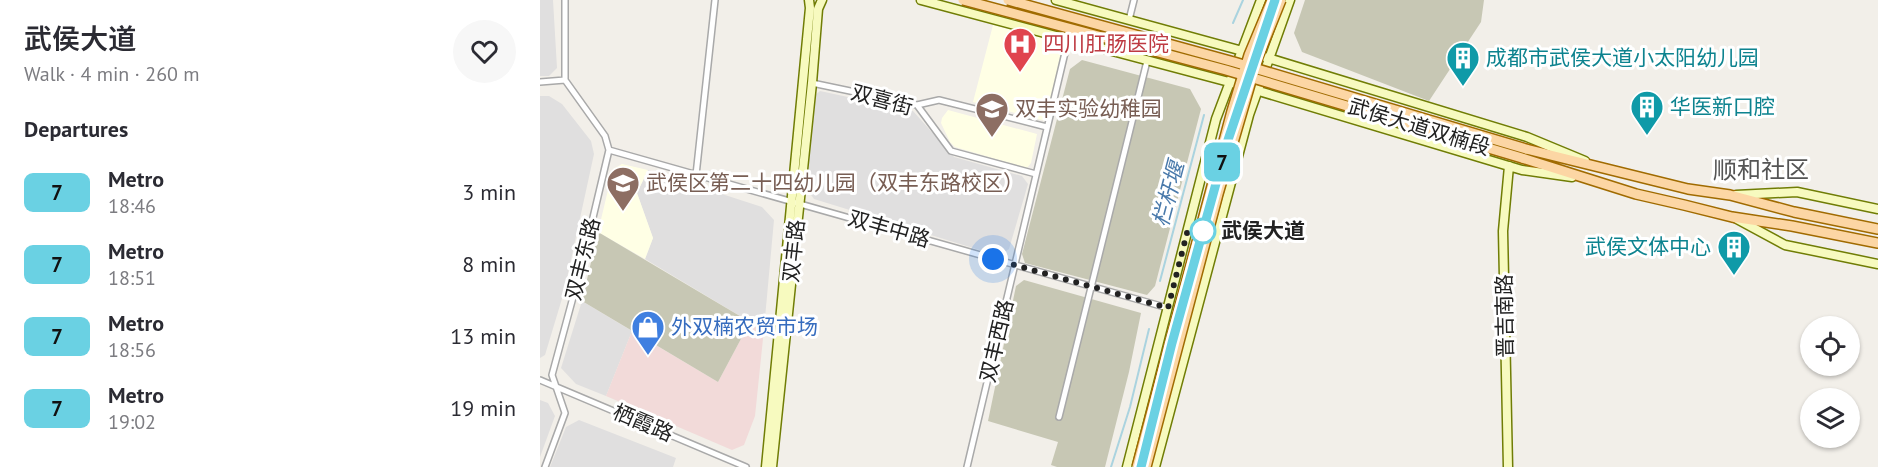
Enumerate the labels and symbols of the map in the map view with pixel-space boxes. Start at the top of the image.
hospital icon: 四川肛肠医院 [1002,26,1038,73]
place label: 四川肛肠医院 [1043,30,1169,57]
building icon: 成都市武侯大道小太阳幼儿园 [1445,40,1481,87]
place label: 成都市武侯大道小太阳幼儿园 [1486,44,1759,71]
street label: 双喜街 [848,78,916,121]
building icon: 华医新口腔 [1629,89,1665,136]
school or university icon: 双丰实验幼稚园 [974,91,1010,138]
street label: 武侯大道双楠段 [1345,92,1493,161]
place label: 华医新口腔 [1670,93,1775,120]
place label: 双丰实验幼稚园 [1015,95,1162,122]
line badge: 7 [1202,142,1242,182]
district label: 顺和社区 [1713,154,1809,185]
water label: 栏杆堰 [1146,155,1191,230]
school or university icon: 武侯区第二十四幼儿园（双丰东路校区） [605,165,641,212]
place label: 武侯区第二十四幼儿园（双丰东路校区） [646,169,1024,196]
street label: 双丰中路 [845,204,933,253]
street label: 双丰东路 [559,215,606,303]
place label: 武侯大道 [1221,217,1305,244]
street label: 双丰路 [777,218,810,284]
marker: 武侯大道 [1190,218,1216,244]
building icon: 武侯文体中心 [1716,229,1752,276]
place label: 武侯文体中心 [1585,233,1711,260]
your location [978,244,1008,274]
street label: 晋吉南路 [1490,274,1519,358]
street label: 双丰西路 [974,297,1019,385]
shop icon: 外双楠农贸市场 [630,309,666,356]
place label: 外双楠农贸市场 [671,313,818,340]
street label: 栖霞路 [609,398,677,447]

